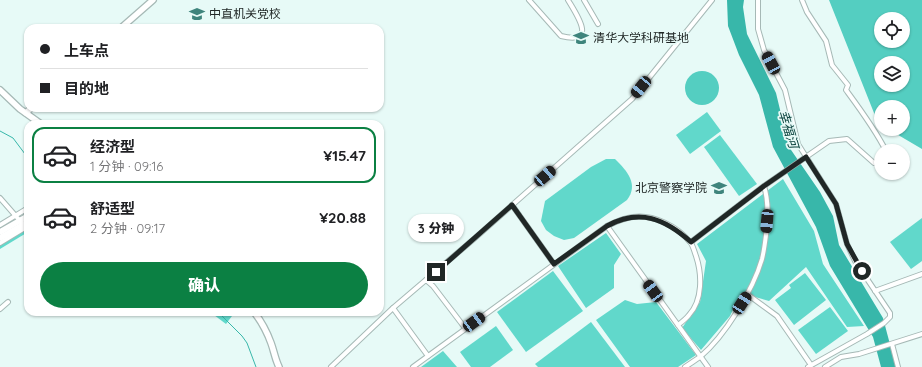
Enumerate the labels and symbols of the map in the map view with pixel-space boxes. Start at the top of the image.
school or university icon: 中直机关党校 [188,5,206,23]
place label: 中直机关党校 [209,6,281,21]
school or university icon: 清华大学科研基地 [572,29,590,47]
place label: 清华大学科研基地 [593,30,689,45]
car [760,50,782,76]
car [629,74,653,100]
water label: 幸福河 [776,108,803,153]
car [532,164,558,188]
school or university icon: 北京警察学院 [710,179,728,197]
place label: 北京警察学院 [635,180,707,195]
car [760,209,774,233]
callout: 3 分钟 [408,214,464,242]
route start [853,262,871,280]
route end [427,263,445,281]
car [641,278,665,304]
car [730,290,754,316]
car [461,310,487,334]

